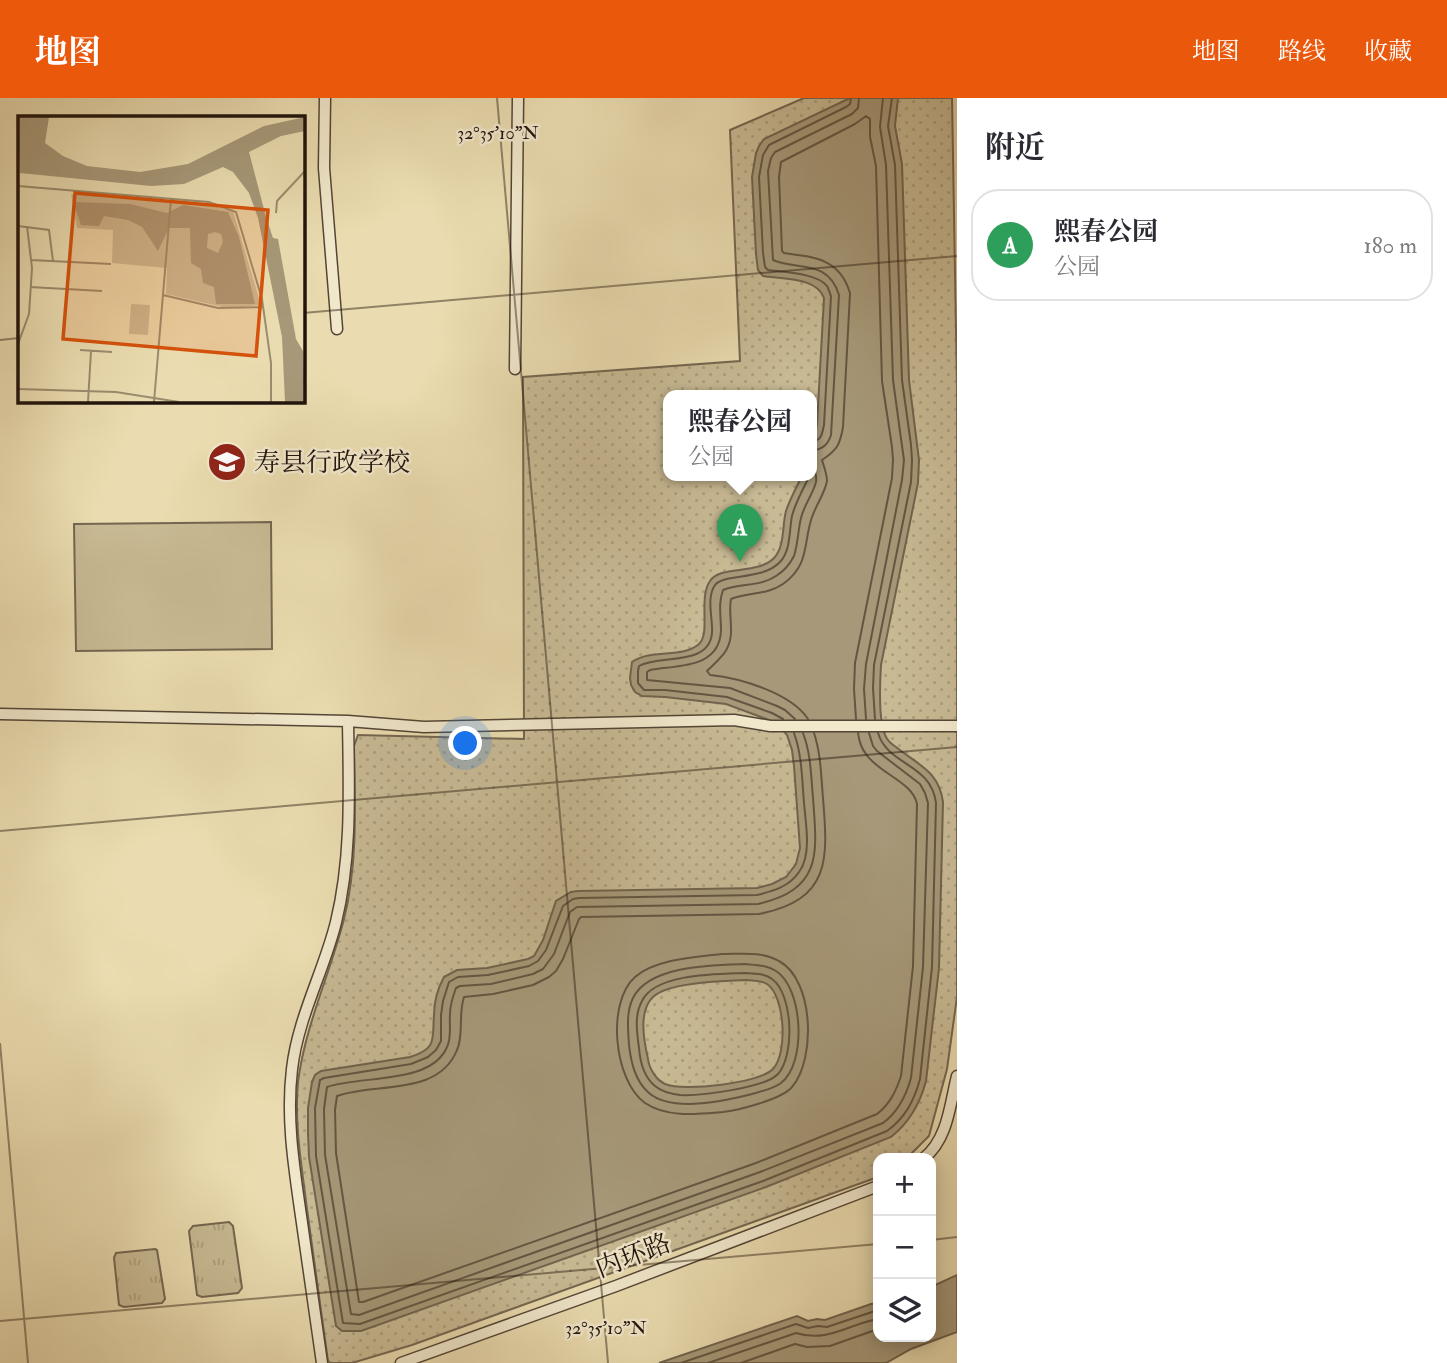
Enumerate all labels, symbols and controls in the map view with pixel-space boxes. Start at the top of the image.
text: 地图 [35,32,101,73]
text: 地图 [1192,36,1240,67]
text: 路线 [1278,36,1326,67]
text: 收藏 [1364,36,1412,67]
inset map [18,116,304,402]
text: 32°35'10"N [457,122,539,145]
text: 附近 [985,129,1045,166]
text: 熙春公园 [1054,216,1158,248]
text: A [1003,231,1017,260]
text: 180 m [1364,231,1417,260]
text: 公园 [1054,252,1100,281]
popup [663,390,817,481]
text: 熙春公园 [688,406,792,438]
school or university icon: 寿县行政学校 [206,441,248,483]
text: 公园 [688,442,734,471]
place label: 寿县行政学校 [254,447,410,479]
pin: A [717,504,763,562]
your location [448,726,482,760]
map controls [873,1153,936,1342]
button: + [873,1153,936,1216]
button: − [873,1216,936,1279]
street label: 内环路 [591,1227,676,1285]
button: layers [873,1279,936,1342]
text: 32°35'10"N [565,1317,647,1340]

